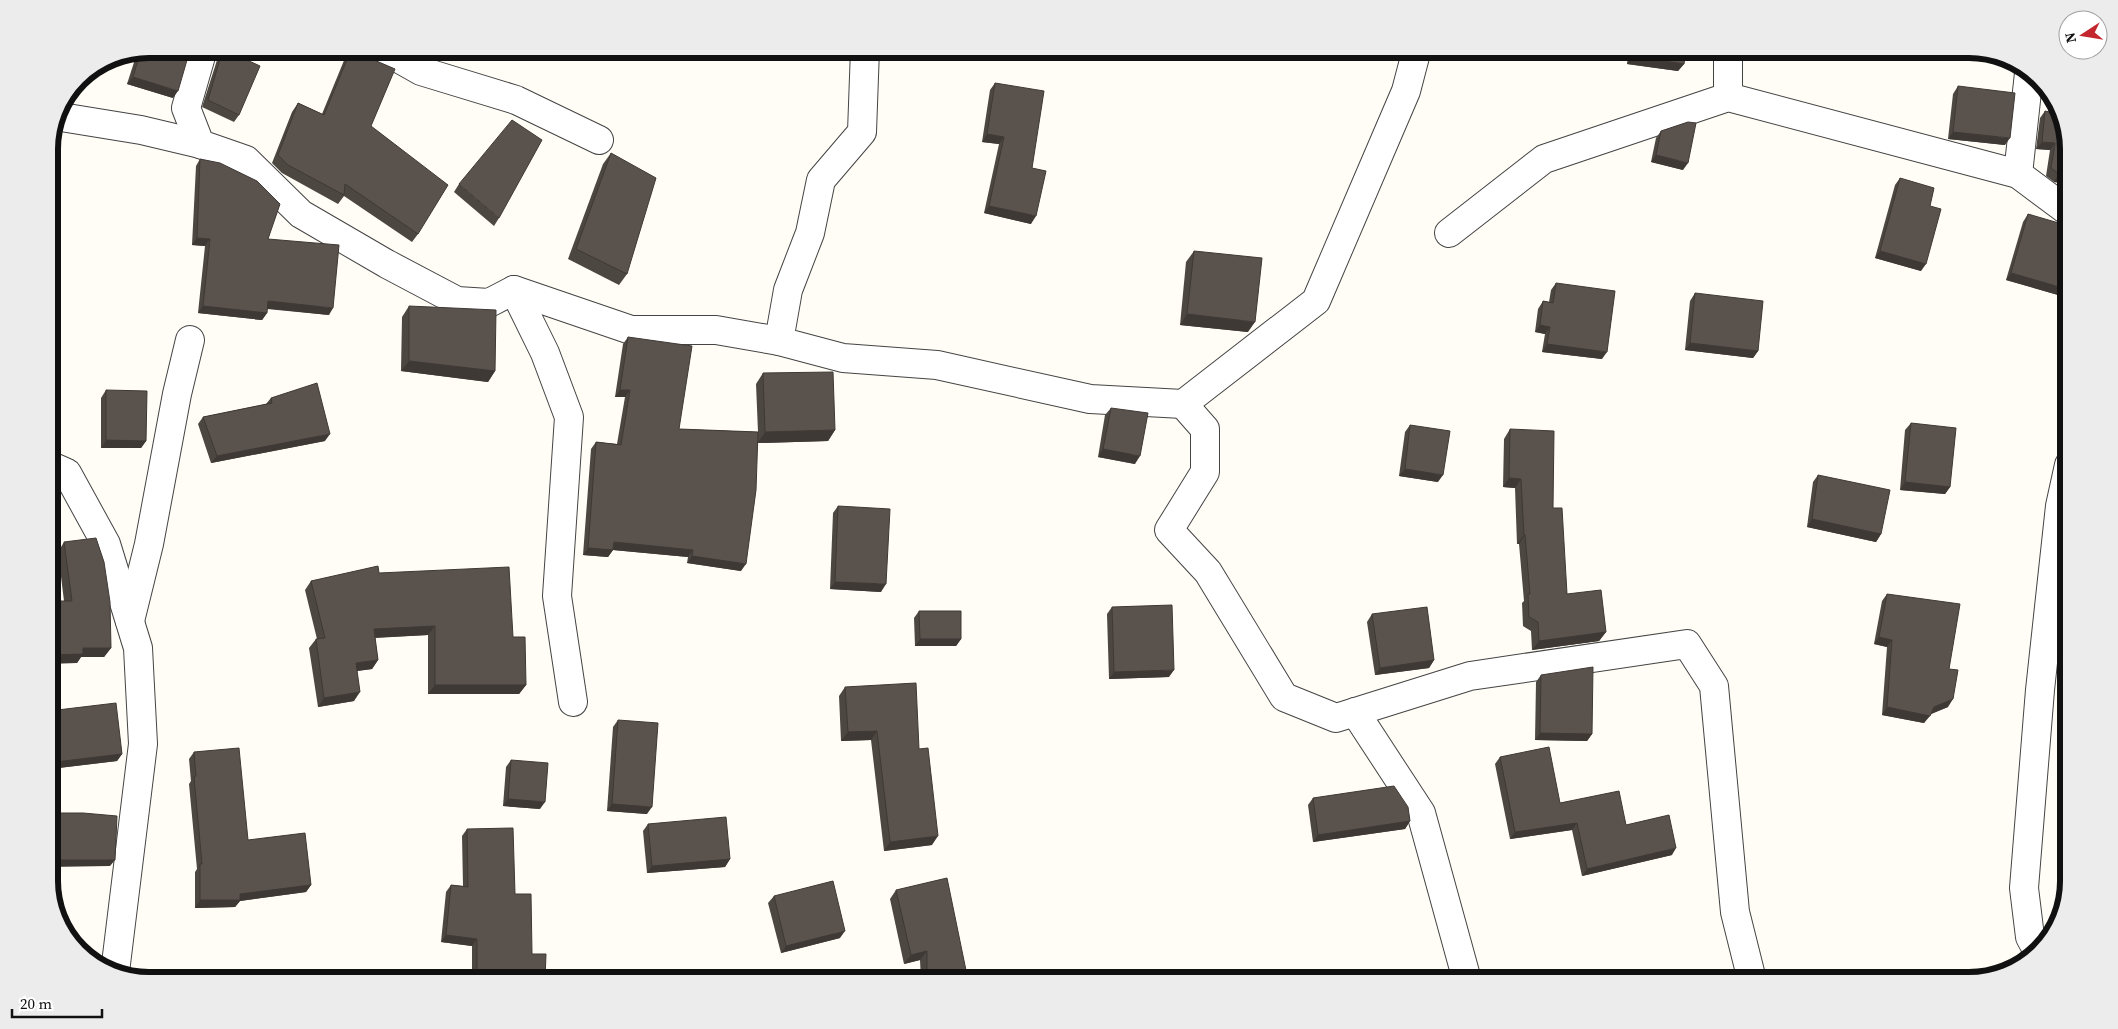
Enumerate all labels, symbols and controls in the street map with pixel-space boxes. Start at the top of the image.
north arrow [2058,10,2108,60]
text: N [2059,31,2081,45]
scale bar [12,986,102,1018]
text: 20 m [20,993,52,1014]

